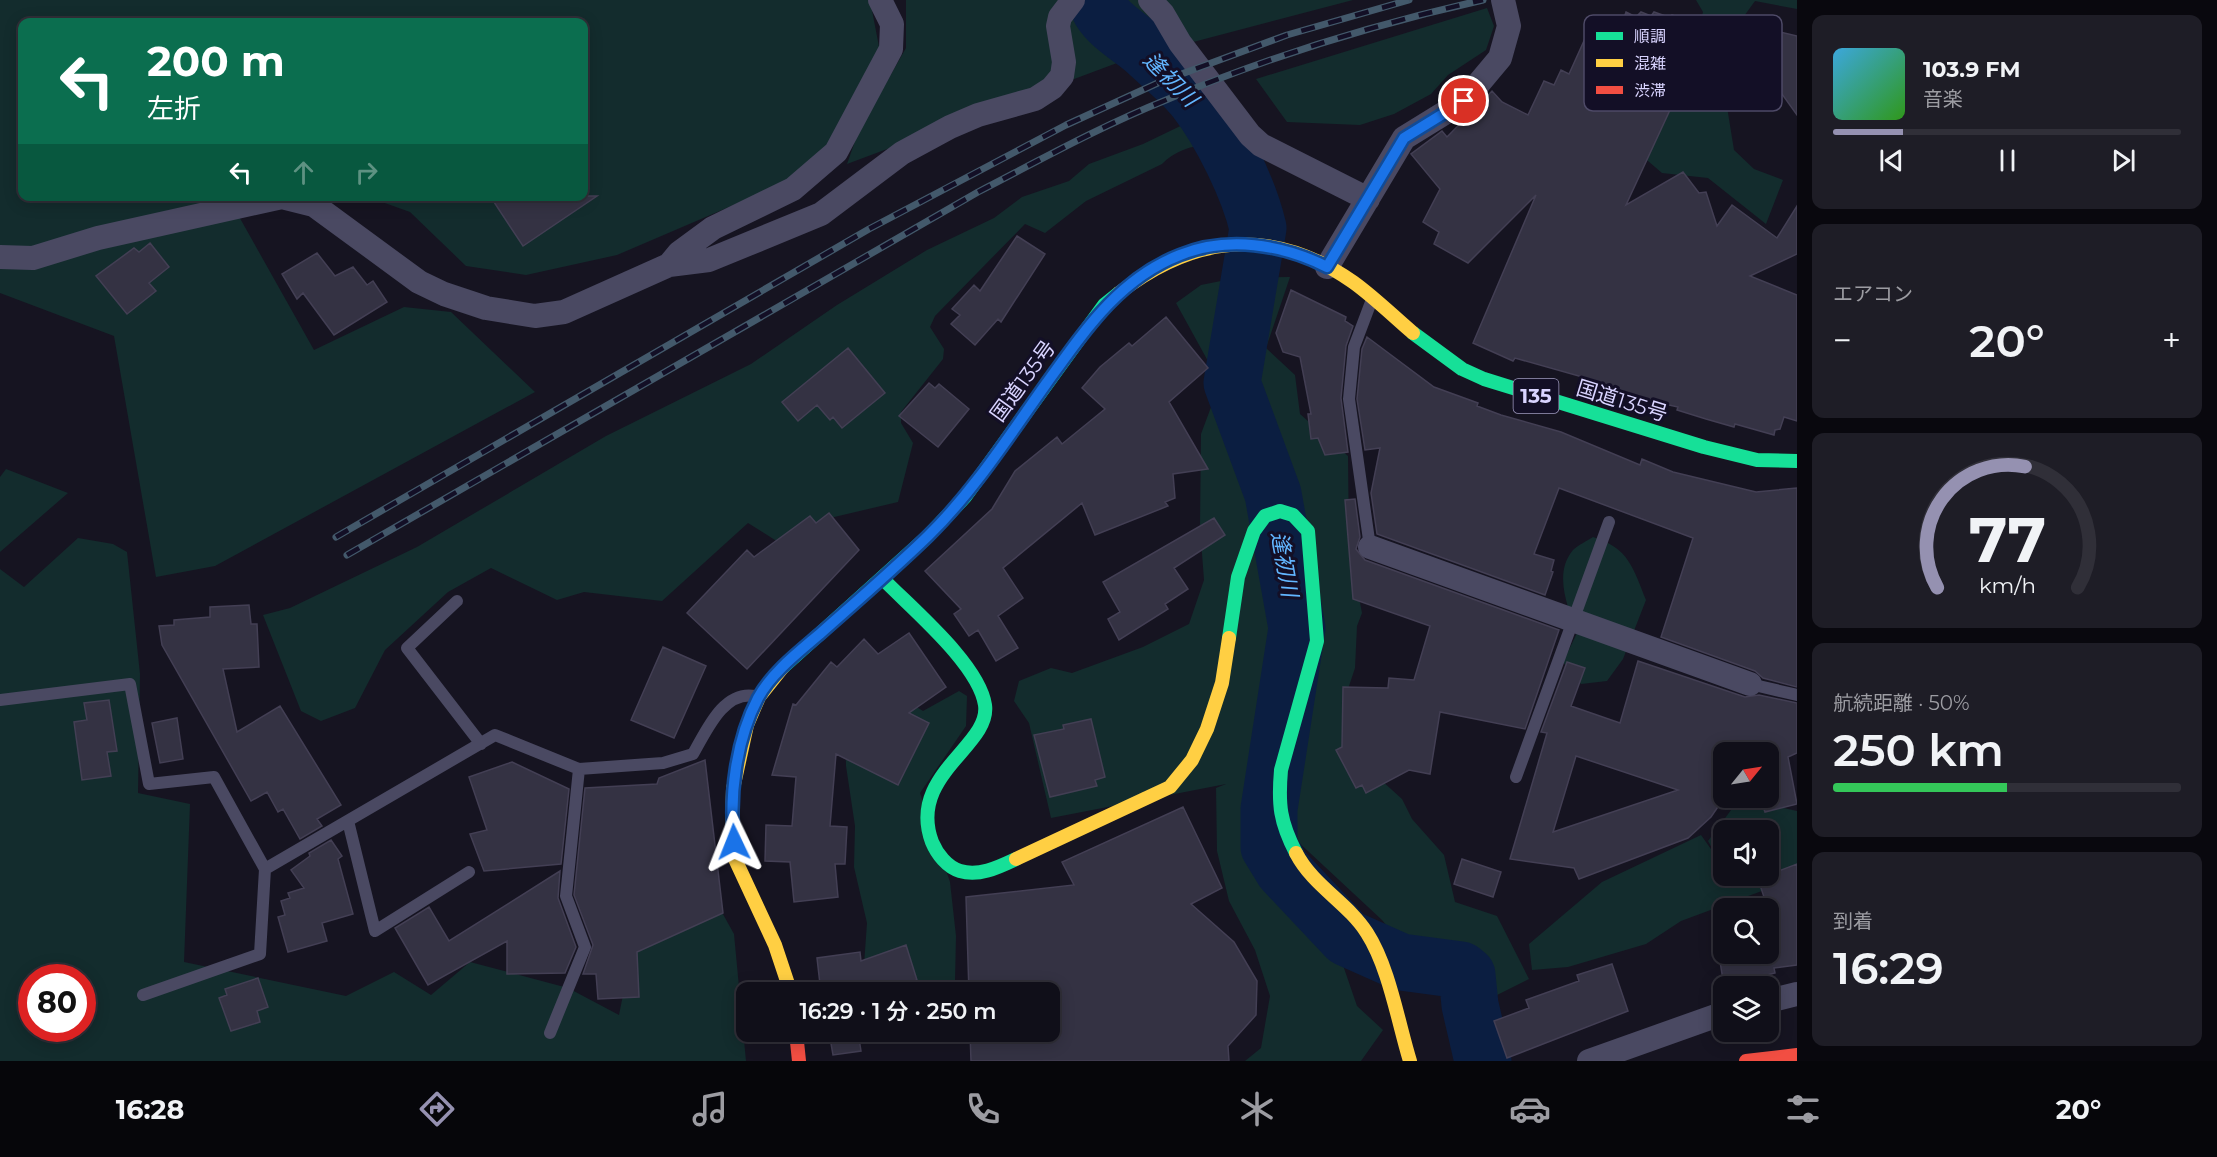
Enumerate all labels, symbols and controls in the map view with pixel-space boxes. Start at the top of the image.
legend [1584,15,1782,111]
text: 順調 [1634,27,1666,46]
text: 200 m [147,35,285,87]
icon: left [48,42,126,120]
water label: 逢初川 [1138,46,1205,114]
text: 混雑 [1634,54,1666,73]
text: 103.9 FM [1923,56,2020,83]
pin [1438,75,1489,126]
text: 渋滞 [1634,81,1666,100]
icon: arrive [1447,84,1480,117]
text: 音楽 [1923,87,1963,111]
text: 左折 [147,92,201,125]
icon: previous [1875,144,1908,177]
icon: pause [1991,144,2024,177]
icon: next [2107,144,2140,177]
icon: left [224,156,257,189]
icon: ahead [287,156,320,189]
icon: right [350,156,383,189]
text: エアコン [1833,282,1913,306]
text: 20° [1969,313,2045,368]
text: − [1833,320,1852,360]
text: + [2162,320,2181,360]
street label: 国道135号 [985,335,1060,426]
street label: 国道135号 [1573,375,1671,426]
road number: 135 [1514,379,1558,413]
text: 77 [1968,502,2046,578]
water label: 逢初川 [1265,529,1304,601]
text: km/h [1978,572,2036,598]
text: 航続距離 · 50% [1833,691,1970,715]
text: 250 km [1833,722,2004,777]
north arrow [1713,742,1779,808]
map controls [1713,742,1779,1042]
position arrow [702,810,766,874]
button: sound [1713,820,1779,886]
button: search [1713,898,1779,964]
text: 到着 [1833,909,1873,933]
text: 16:29 [1833,940,1944,995]
speed limit sign: 80 [18,964,96,1042]
button: layers [1713,976,1779,1042]
text: 16:29 · 1 分 · 250 m [799,998,997,1025]
icon: directions [416,1088,458,1130]
icon: music [689,1088,731,1130]
icon: phone [962,1088,1004,1130]
icon: climate [1236,1088,1278,1130]
icon: car [1509,1088,1551,1130]
icon: filters [1782,1088,1824,1130]
text: 16:28 [116,1093,184,1126]
text: 20° [2056,1093,2101,1126]

